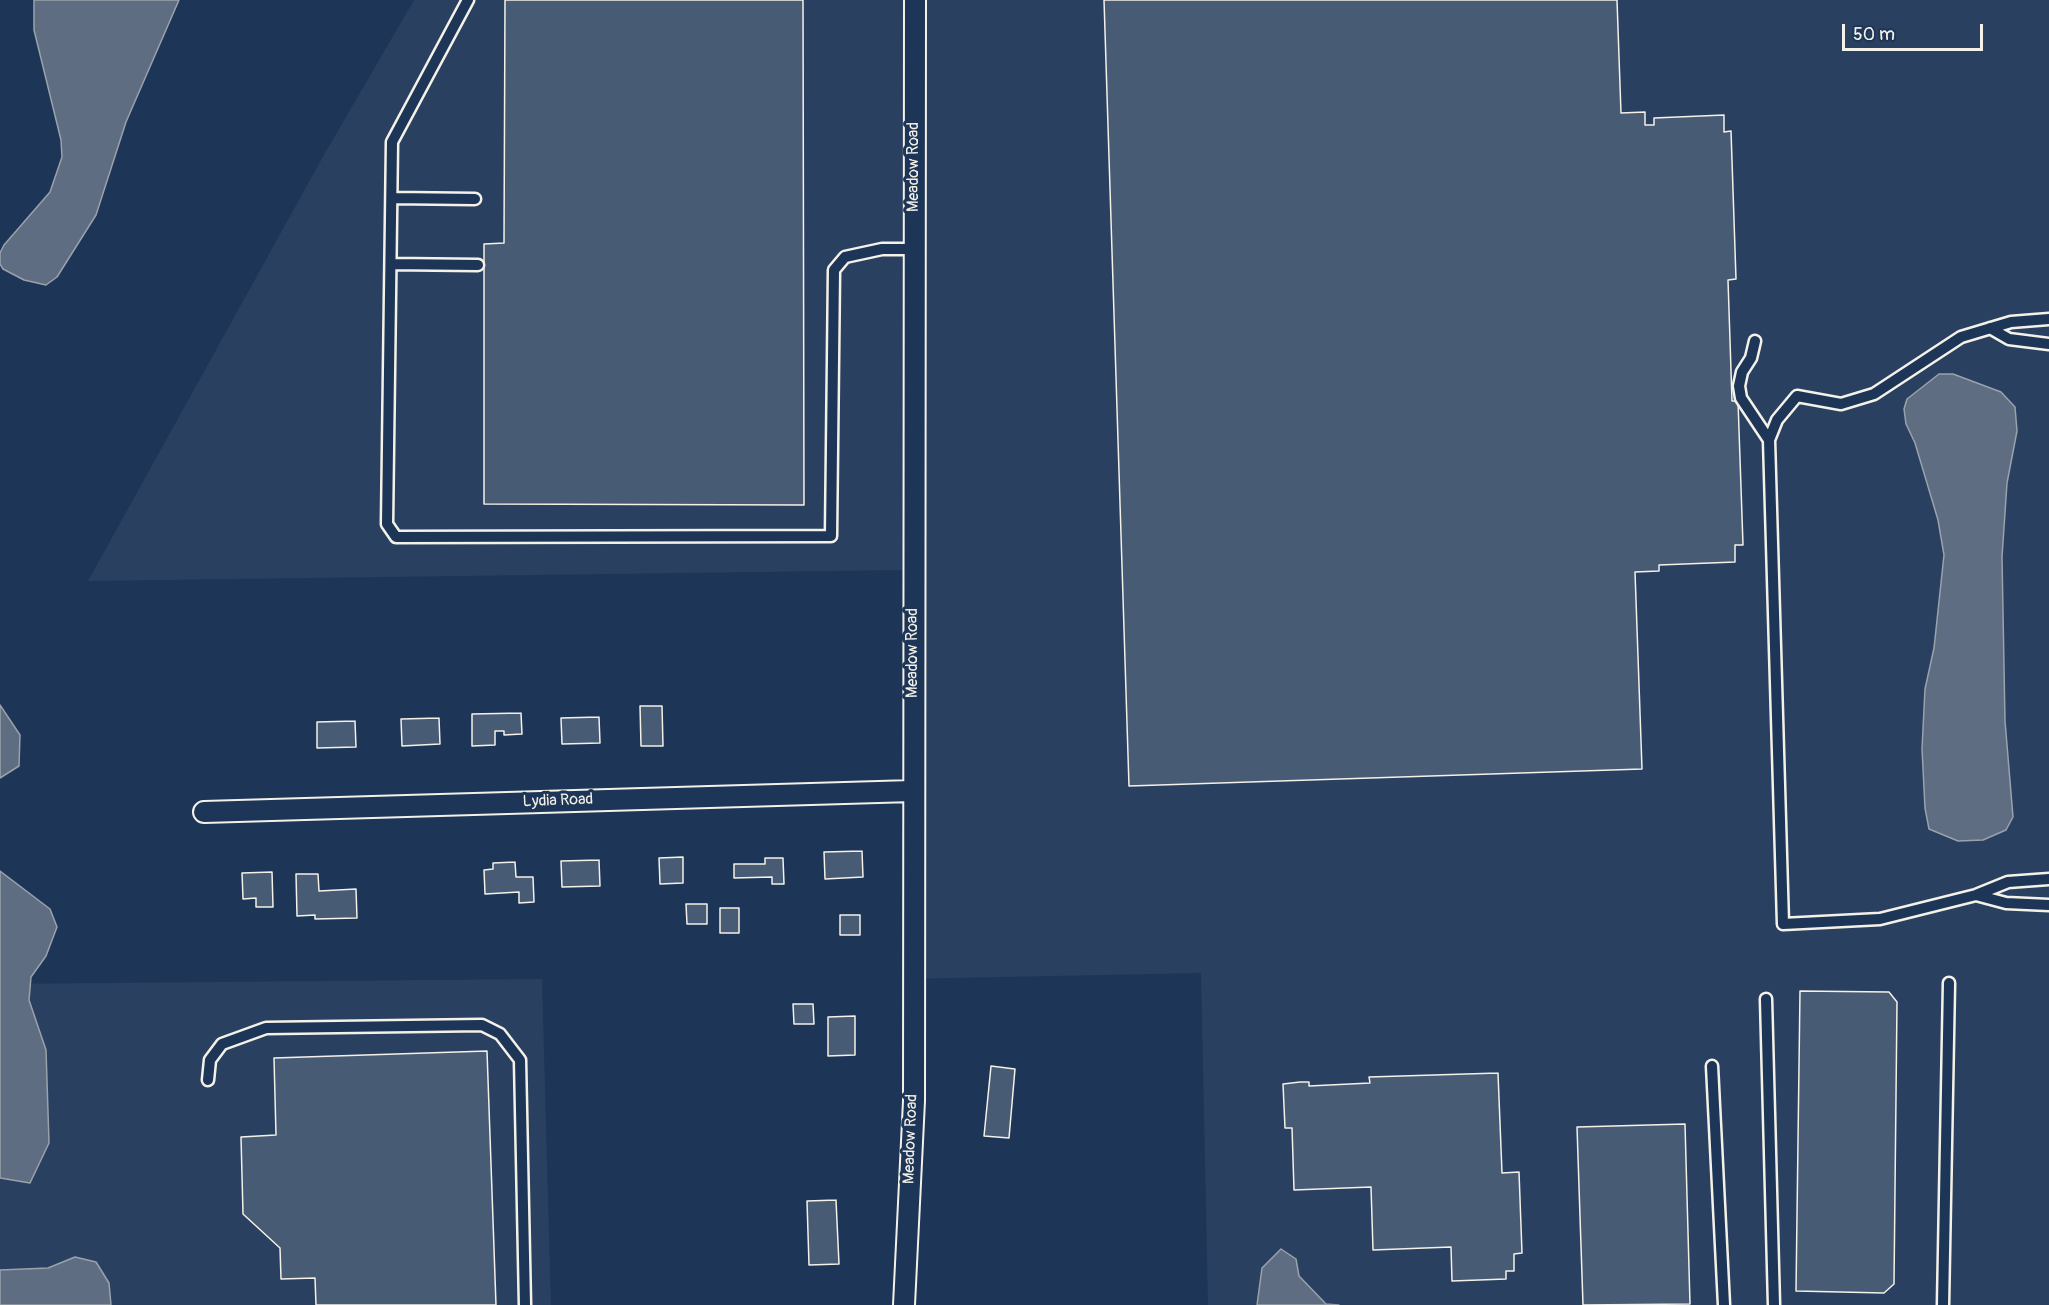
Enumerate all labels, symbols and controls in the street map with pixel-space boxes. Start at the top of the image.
scale bar [1845,12,1986,50]
text: 50 m [1853,23,1895,46]
street label: Meadow Road [904,122,924,212]
street label: Meadow Road [903,608,923,698]
street label: Lydia Road [522,790,594,812]
street label: Meadow Road [900,1094,922,1184]

